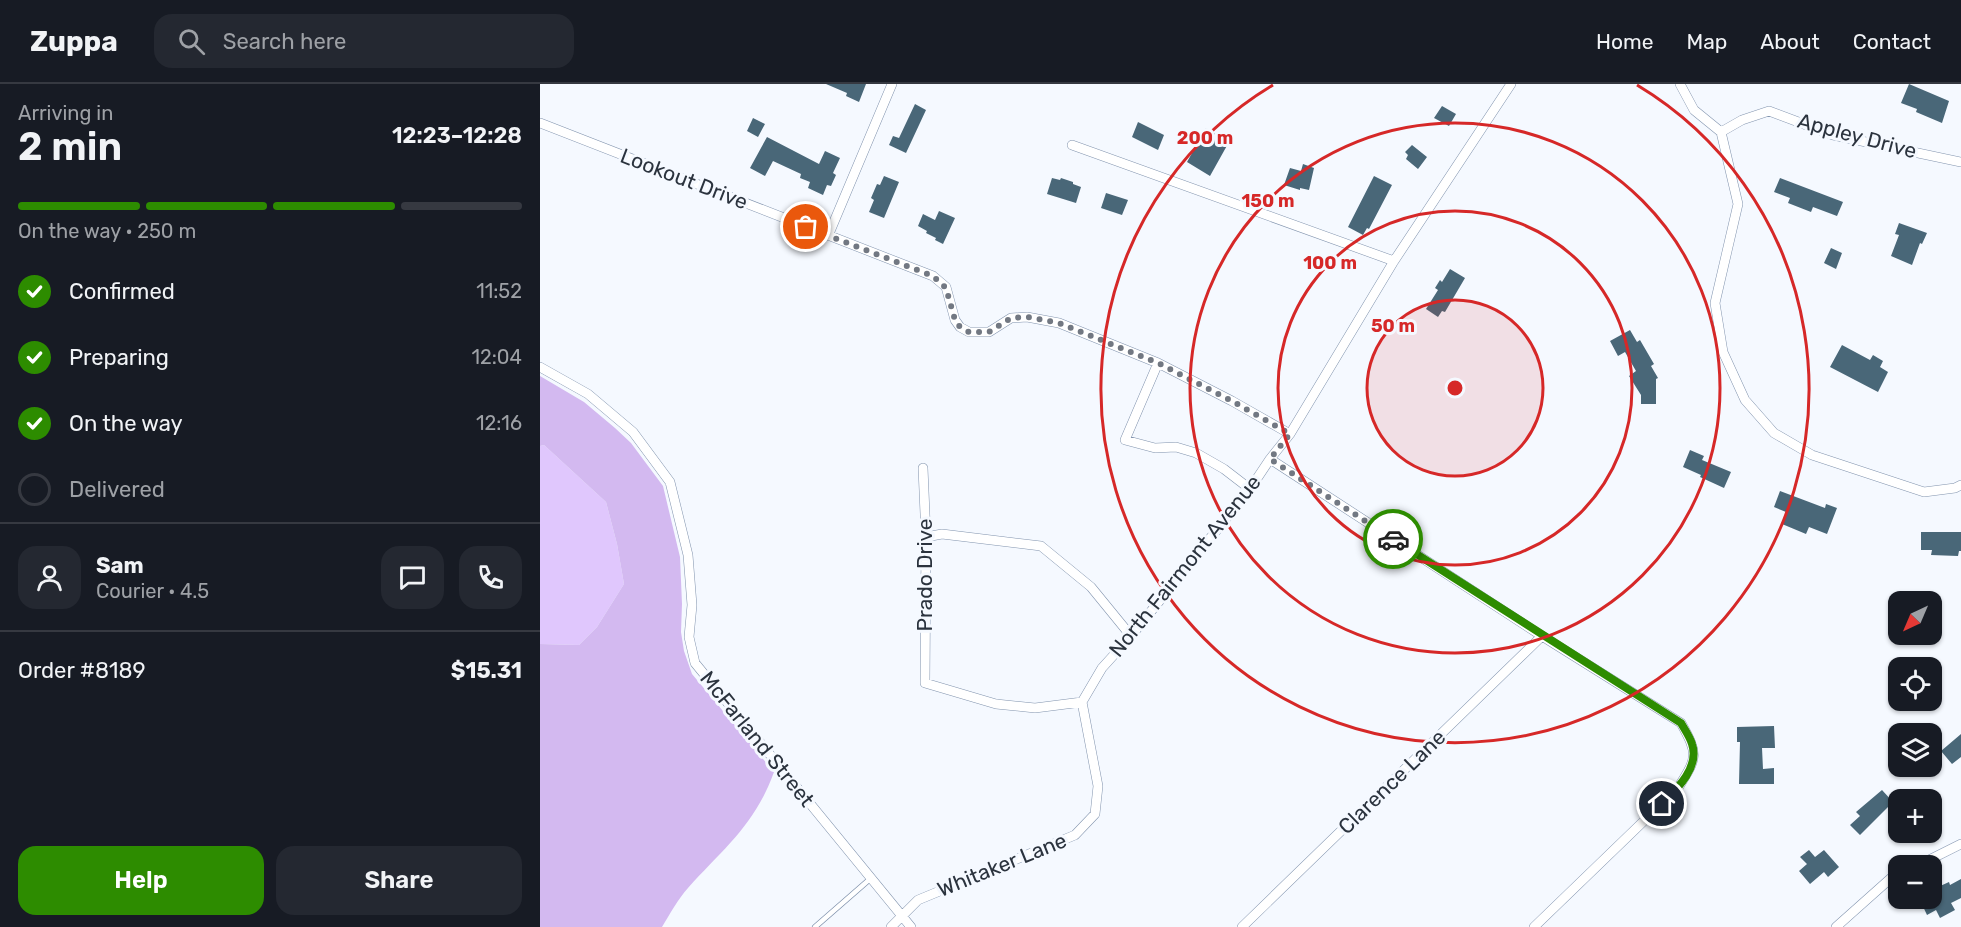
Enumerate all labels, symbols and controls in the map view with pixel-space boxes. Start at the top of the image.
search box [154,14,574,68]
text: Zuppa [30,25,118,58]
icon: search [175,25,208,58]
text: Search here [223,28,346,55]
text: Home [1596,29,1653,54]
text: Map [1686,29,1727,54]
text: About [1760,29,1820,54]
text: Contact [1853,29,1931,54]
text: Arriving in [18,101,113,125]
street label: Appley Drive [1795,108,1919,163]
text: 12:23–12:28 [392,122,522,149]
text: 2 min [18,124,122,170]
text: 200 m [1177,127,1233,149]
street label: Lookout Drive [617,143,752,214]
text: 150 m [1241,190,1295,212]
pin [780,201,831,252]
icon: bag [789,210,822,243]
text: On the way · 250 m [18,219,196,243]
text: 100 m [1303,252,1357,274]
icon: check [18,275,51,308]
text: Confirmed [69,278,175,305]
text: 11:52 [476,279,522,303]
text: 50 m [1371,315,1415,337]
icon: check [18,341,51,374]
text: Preparing [69,344,169,371]
text: 12:04 [471,345,522,369]
centre of rings [1445,378,1465,398]
icon: check [18,407,51,440]
text: On the way [69,410,183,437]
text: 12:16 [476,411,522,435]
street label: North Fairmont Avenue [1104,470,1266,662]
text: Delivered [69,476,165,503]
courier [1363,509,1423,569]
street label: Prado Drive [912,518,937,632]
icon: car [1377,523,1410,556]
button: person [18,546,81,609]
button: chat [381,546,444,609]
button: phone [459,546,522,609]
text: Sam [96,552,144,579]
text: Courier · 4.5 [96,579,209,603]
north arrow [1888,591,1942,645]
map controls [1888,591,1942,909]
text: Order #8189 [18,657,145,684]
text: $15.31 [451,657,522,684]
button: locate [1888,657,1942,711]
street label: McFarland Street [695,666,820,812]
button: layers [1888,723,1942,777]
street label: Clarence Lane [1333,724,1450,839]
pin [1636,778,1687,829]
icon: home [1645,787,1678,820]
button: + [1888,789,1942,843]
street label: Whitaker Lane [934,827,1070,902]
button: Help [18,846,264,915]
button: Share [276,846,522,915]
button: − [1888,855,1942,909]

